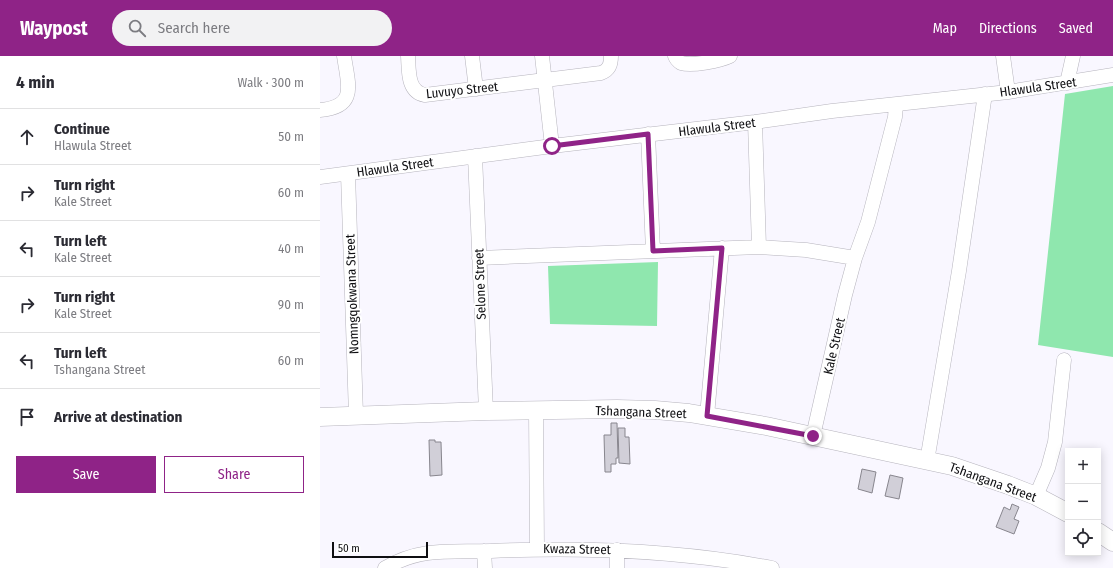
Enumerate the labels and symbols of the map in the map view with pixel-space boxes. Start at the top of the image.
street label: Hlawula Street [999,74,1078,100]
street label: Luvuyo Street [425,79,500,101]
street label: Hlawula Street [678,115,757,139]
route start [543,137,561,155]
street label: Hlawula Street [356,154,435,180]
street label: Nomngqokwana Street [342,233,362,354]
street label: Selone Street [471,247,489,320]
street label: Kale Street [820,315,848,376]
street label: Tshangana Street [595,403,688,421]
route end [804,427,822,445]
street label: Tshangana Street [947,459,1039,505]
scale bar [332,540,428,559]
street label: Kwaza Street [543,541,612,557]

